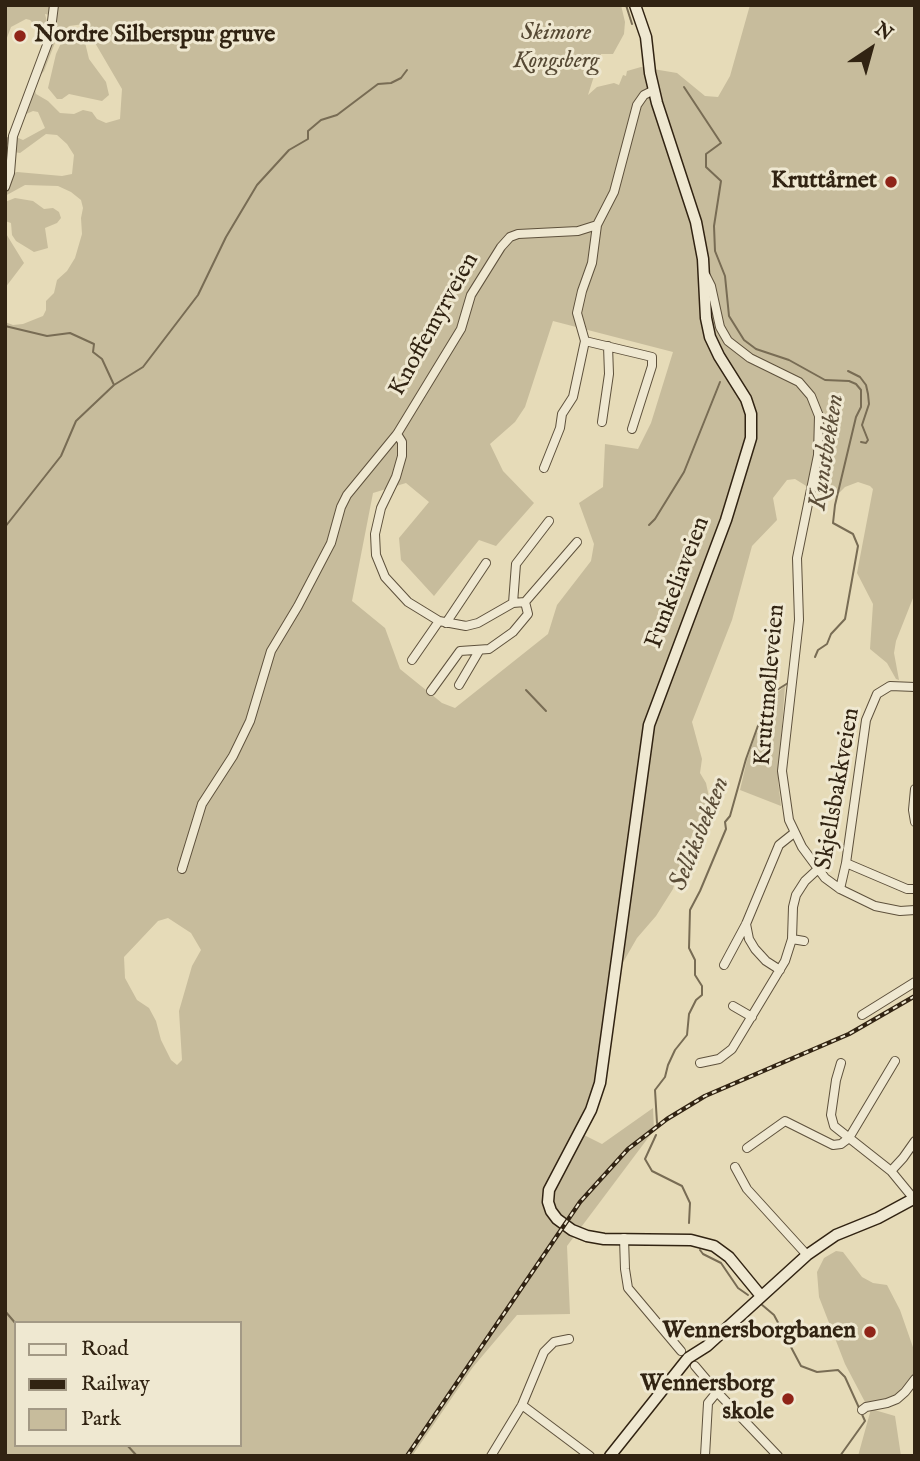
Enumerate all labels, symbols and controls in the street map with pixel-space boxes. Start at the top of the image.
north arrow [836,14,906,84]
text: N [870,17,897,47]
park label: Skimore Kongsberg [513,20,599,76]
place label: Nordre Silberspur gruve [34,22,275,50]
marker: Nordre Silberspur gruve [12,28,28,44]
place label: Kruttårnet [771,168,877,196]
marker: Kruttårnet [883,174,899,190]
street label: Knoffemyrveien [384,248,486,402]
water label: Kunstbekken [803,392,853,512]
street label: Funkeliaveien [641,513,717,653]
street label: Kruttmølleveien [750,603,792,767]
street label: Skjellsbakkveien [811,706,867,872]
water label: Selliksbekken [664,773,738,895]
place label: Wennersborgbanen [662,1318,856,1346]
legend [14,1321,242,1447]
marker: Wennersborgbanen [862,1324,878,1340]
text: Road [81,1336,128,1363]
text: Railway [81,1371,150,1398]
place label: Wennersborg skole [640,1371,774,1427]
marker: Wennersborg skole [780,1391,796,1407]
text: Park [81,1406,121,1433]

